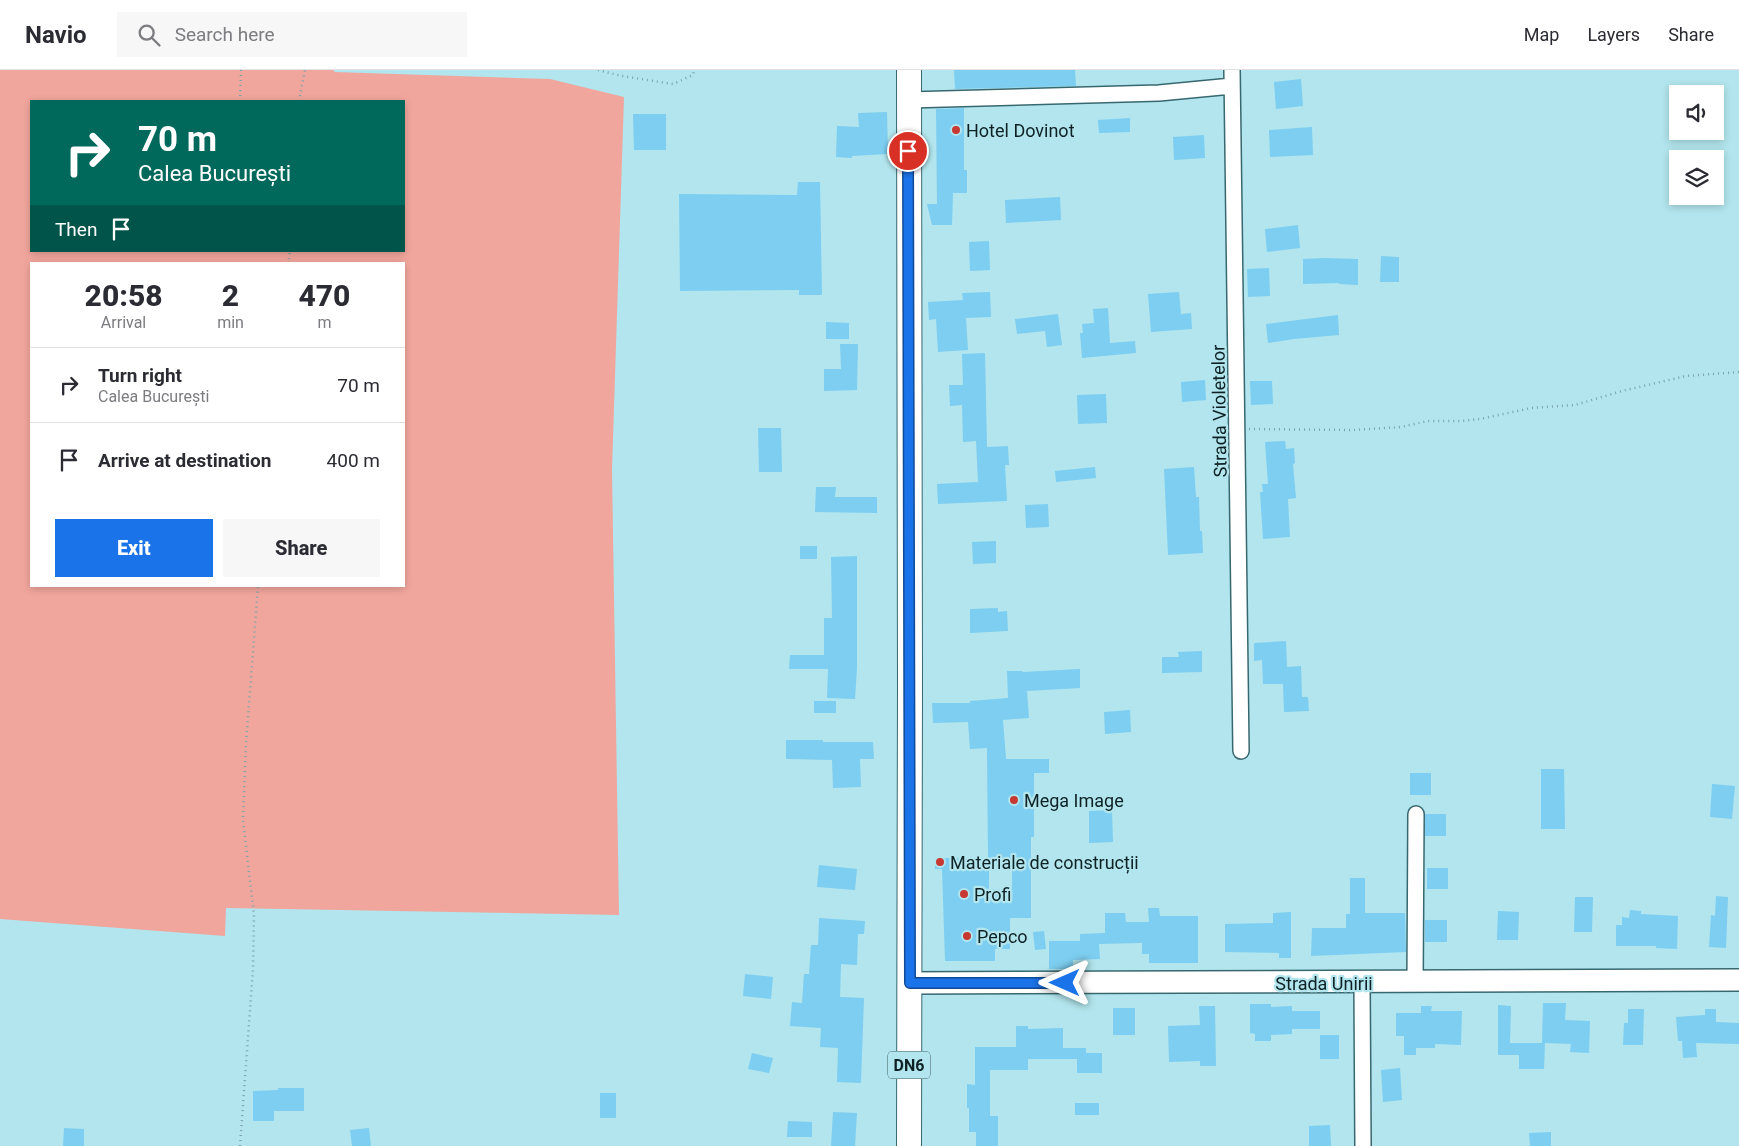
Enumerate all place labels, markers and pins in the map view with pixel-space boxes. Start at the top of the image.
place label: Hotel Dovinot [966,120,1075,141]
marker: Hotel Dovinot [950,124,962,136]
pin [887,130,929,172]
place label: Mega Image [1024,790,1124,811]
marker: Mega Image [1008,794,1020,806]
place label: Materiale de construcții [950,852,1139,874]
marker: Materiale de construcții [934,856,946,868]
place label: Profi [974,884,1012,905]
marker: Profi [958,888,970,900]
place label: Pepco [977,926,1028,947]
marker: Pepco [961,930,973,942]

